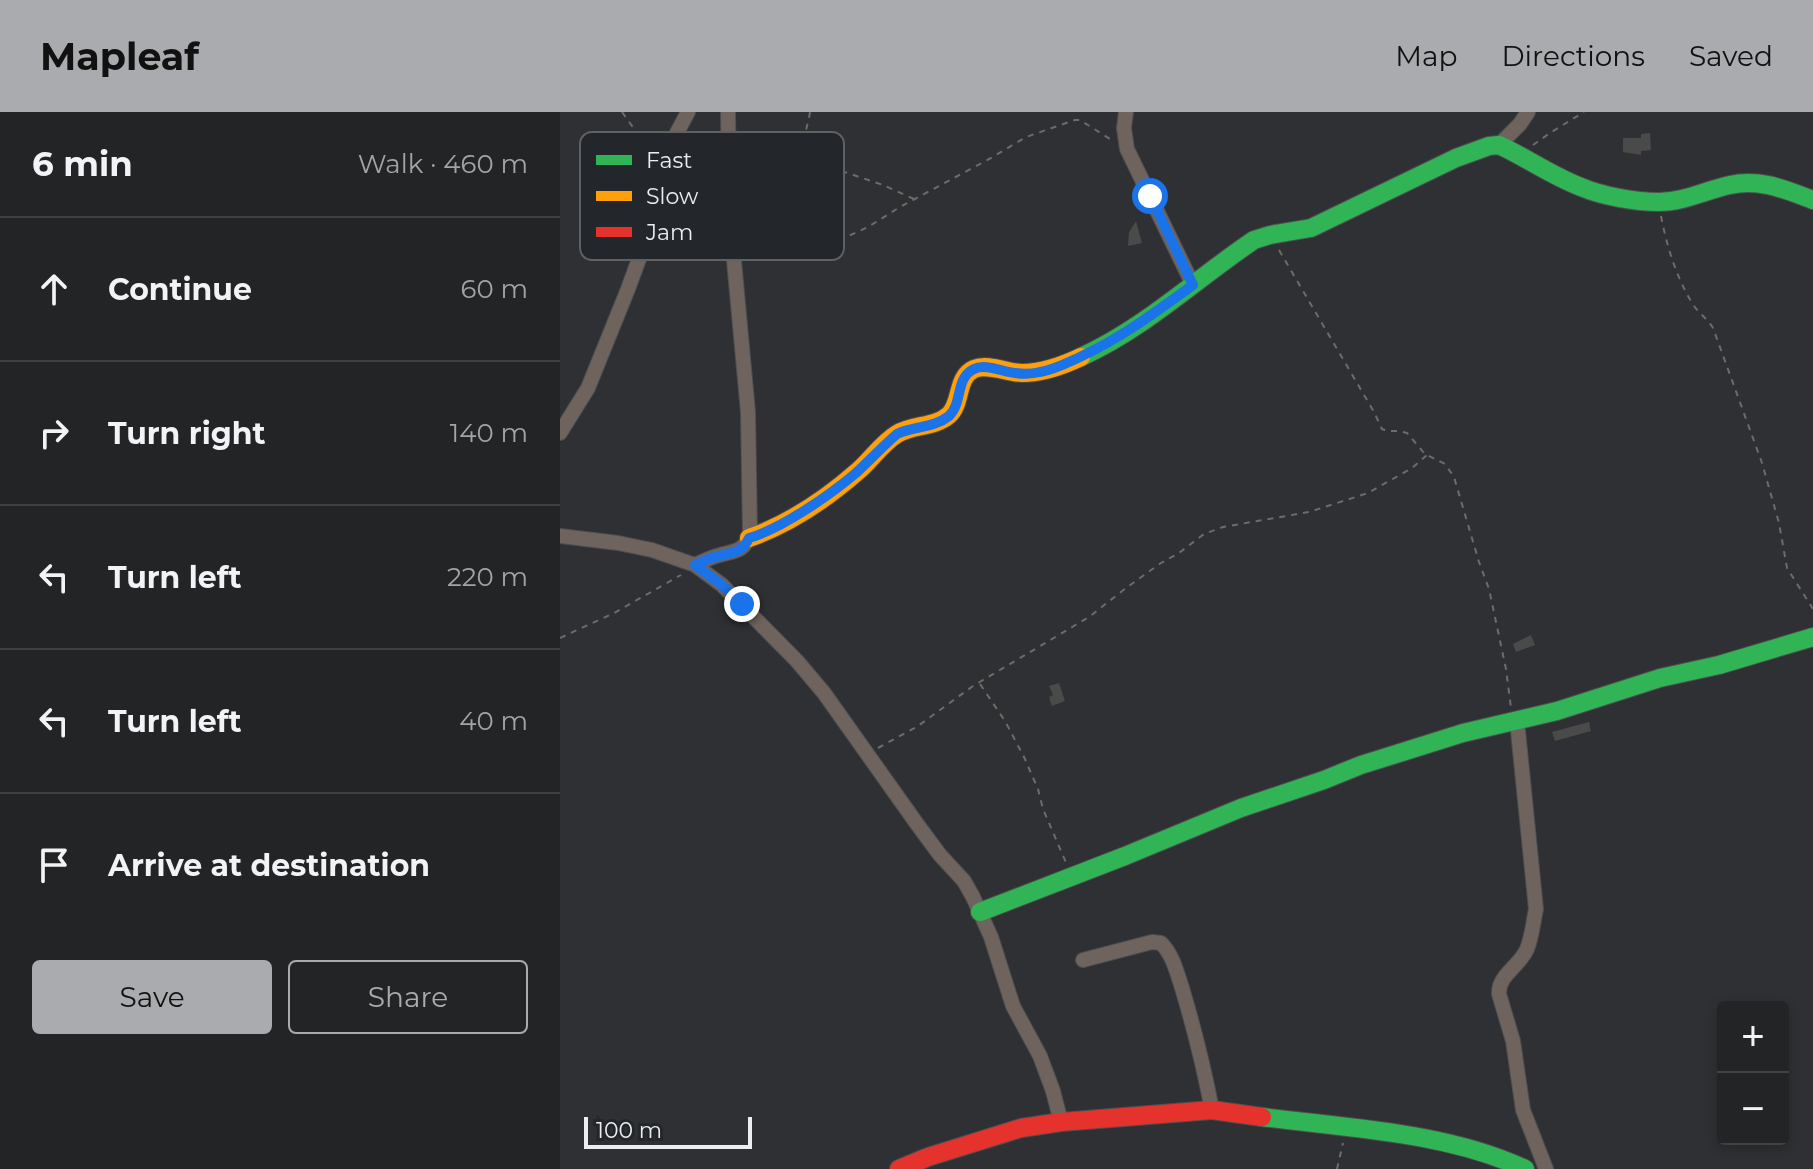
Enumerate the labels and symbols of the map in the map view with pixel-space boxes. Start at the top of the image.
legend [580,132,844,260]
text: Fast [646,147,692,174]
route start [1132,178,1168,214]
text: Slow [646,183,699,210]
text: Jam [645,219,693,246]
route end [724,586,760,622]
scale bar [584,1113,752,1149]

